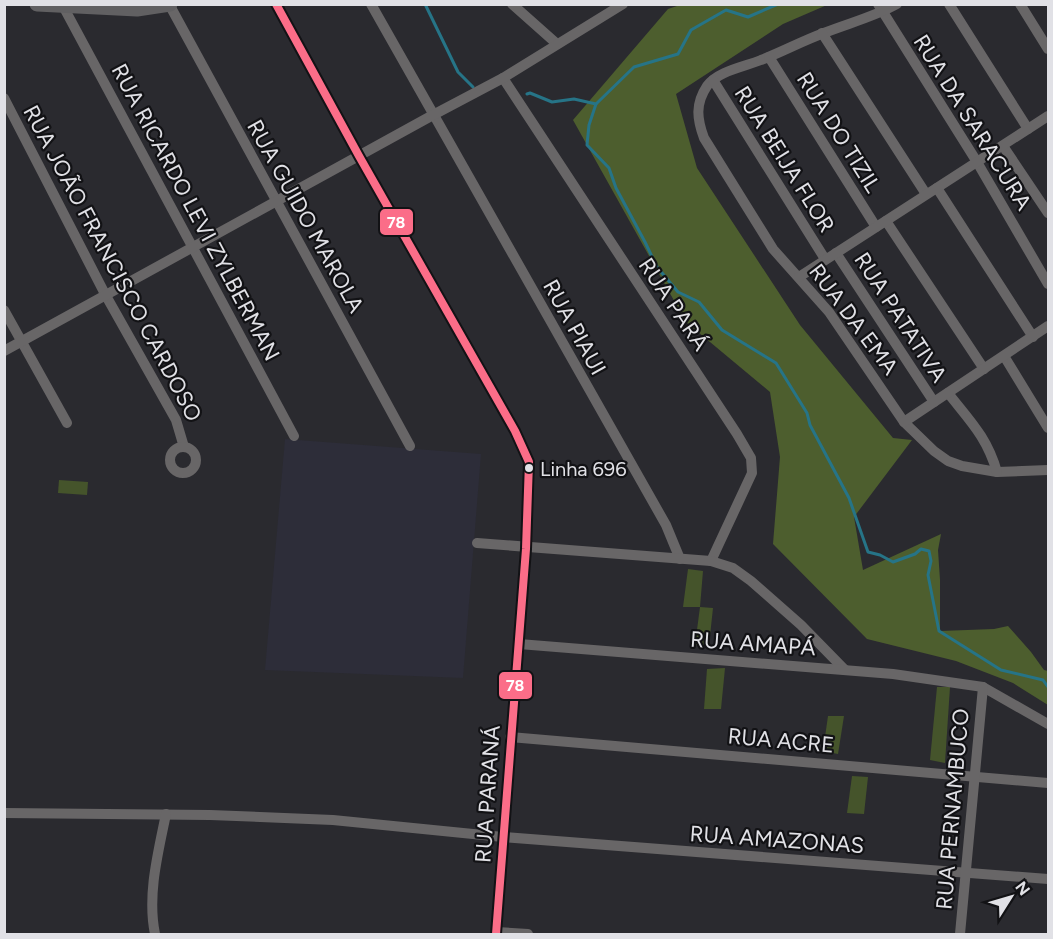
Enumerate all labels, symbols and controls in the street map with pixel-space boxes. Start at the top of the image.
street label: RUA DA SARACURA [908,30,1038,215]
street label: RUA RICARDO LEVI ZYLBERMAN [106,59,285,365]
street label: RUA DO TIZIL [791,67,887,198]
street label: RUA BEIJA FLOR [729,81,840,237]
street label: RUA JOÃO FRANCISCO CARDOSO [18,101,208,426]
street label: RUA GUIDO MAROLA [241,115,370,317]
line badge: 78 [379,208,414,236]
text: 78 [387,213,406,232]
street label: RUA PATATIVA [849,247,953,387]
street label: RUA PARÁ [633,253,714,356]
street label: RUA DA EMA [803,259,904,380]
street label: RUA PIAUI [537,275,612,380]
place label: Linha 696 [540,457,626,481]
marker: Linha 696 [523,462,535,474]
street label: RUA AMAPÁ [689,626,817,661]
line badge: 78 [498,671,533,700]
text: 78 [506,676,525,695]
street label: RUA PERNAMBUCO [930,707,975,911]
street label: RUA ACRE [727,722,835,759]
street label: RUA PARANÁ [469,724,506,864]
street label: RUA AMAZONAS [689,820,865,859]
north arrow [981,867,1041,927]
text: N [1011,878,1034,899]

